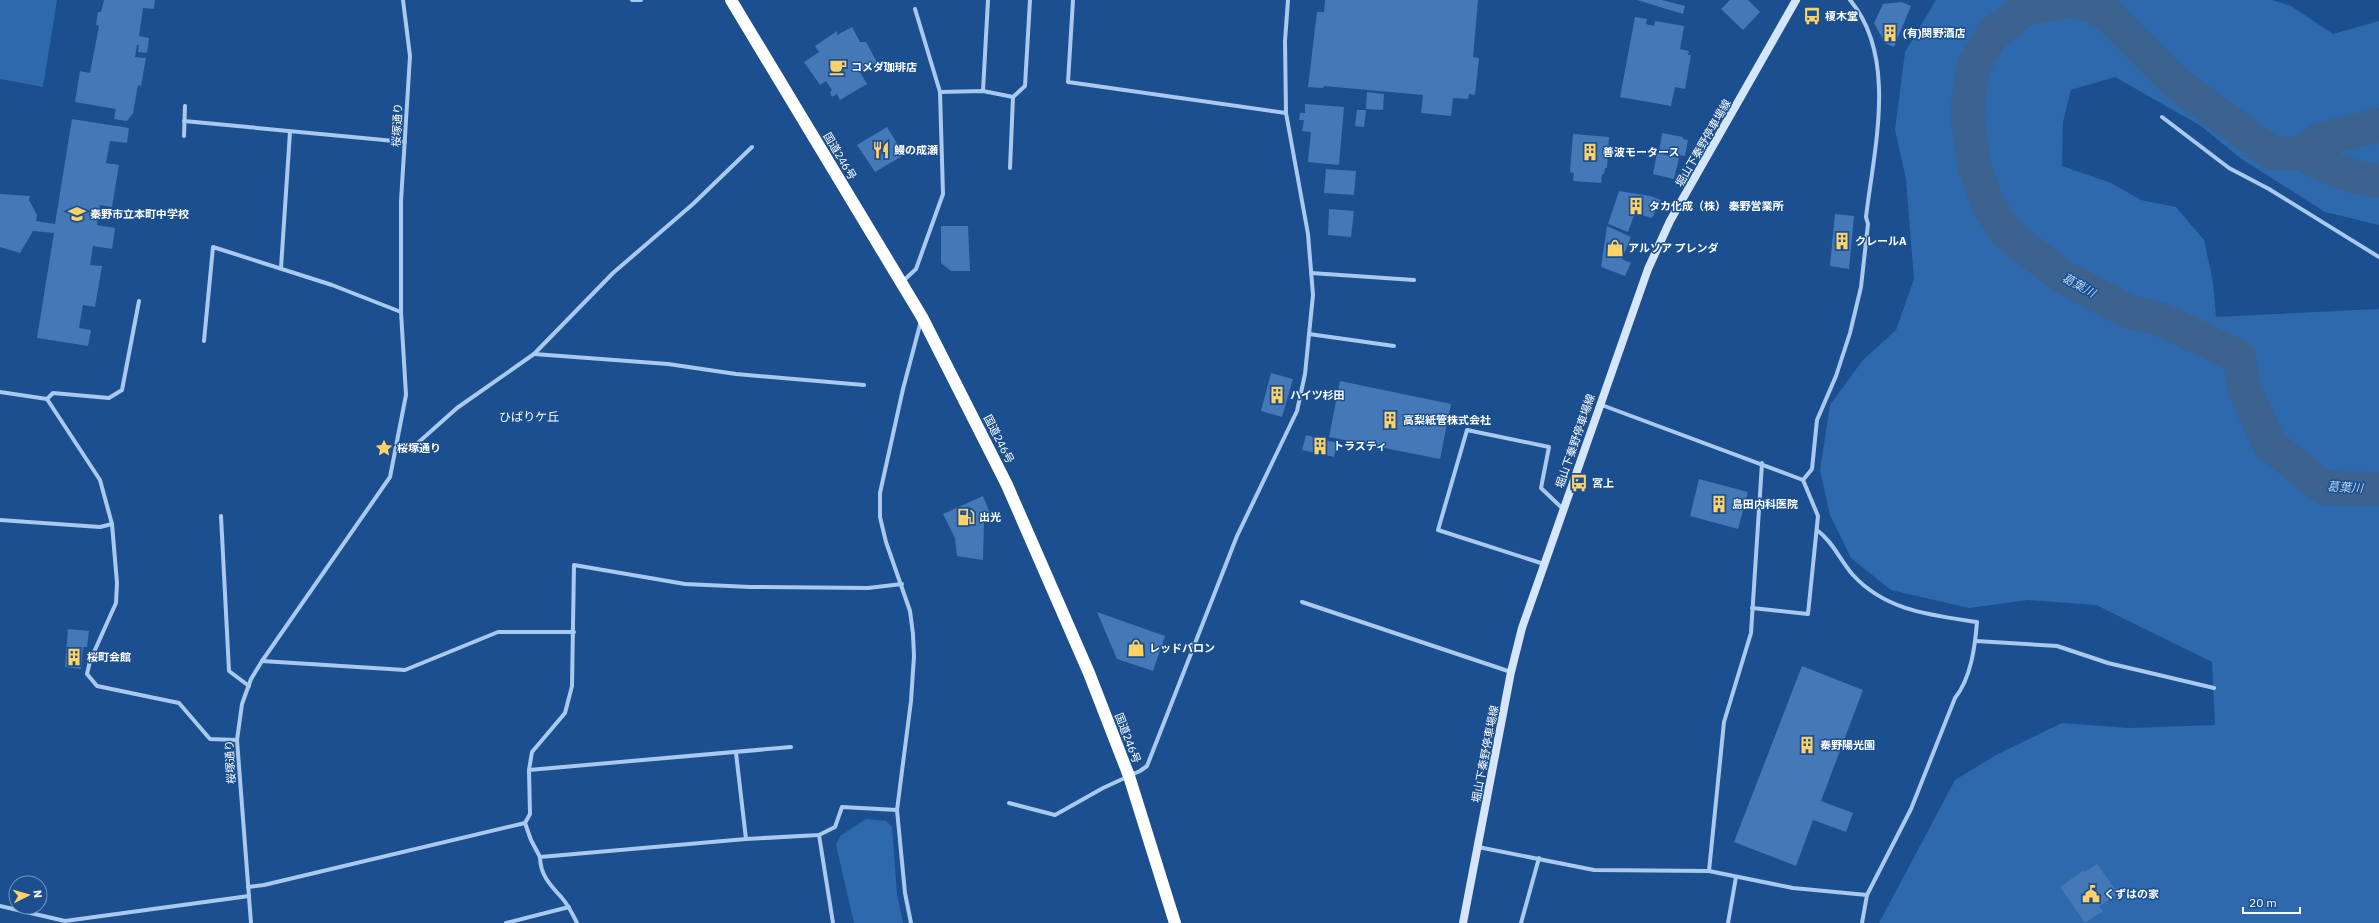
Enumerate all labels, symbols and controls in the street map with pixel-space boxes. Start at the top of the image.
bus stop icon: 榎木堂 [1802,6,1822,26]
place label: 榎木堂 [1825,9,1858,23]
building icon: (有)関野酒店 [1880,23,1900,43]
place label: (有)関野酒店 [1903,26,1965,40]
cafe icon: コメダ珈琲店 [828,57,848,77]
place label: コメダ珈琲店 [851,60,917,74]
street label: 堀山下秦野停車場線 [1672,97,1734,189]
street label: 桜塚通り [389,103,405,147]
street label: 国道246号 [820,130,860,182]
restaurant icon: 鰻の成瀬 [871,140,891,160]
building icon: 善波モータース [1580,142,1600,162]
place label: 鰻の成瀬 [894,143,938,157]
place label: 善波モータース [1603,145,1679,159]
building icon: タカ化成（株） 秦野営業所 [1626,196,1646,216]
place label: タカ化成（株） 秦野営業所 [1649,199,1784,213]
school or university icon: 秦野市立本町中学校 [67,204,87,224]
place label: 秦野市立本町中学校 [90,207,189,221]
building icon: クレールA [1832,231,1852,251]
place label: クレールA [1855,234,1907,248]
shop icon: アルソア プレンダ [1605,238,1625,258]
place label: アルソア プレンダ [1628,241,1719,255]
water label: 葛葉川 [2060,270,2100,301]
building icon: ハイツ杉田 [1267,385,1287,405]
place label: ハイツ杉田 [1290,388,1345,402]
street label: 堀山下秦野停車場線 [1552,392,1598,490]
district label: ひばりケ丘 [499,409,559,424]
building icon: 高梨紙管株式会社 [1380,410,1400,430]
street label: 国道246号 [981,412,1017,466]
place label: 高梨紙管株式会社 [1403,413,1491,427]
building icon: トラスティ [1310,436,1330,456]
place icon: 桜塚通り [374,438,394,458]
place label: トラスティ [1333,439,1387,453]
place label: 桜塚通り [397,441,441,455]
bus stop icon: 宮上 [1569,473,1589,493]
place label: 宮上 [1592,476,1614,490]
water label: 葛葉川 [2327,479,2365,496]
building icon: 島田内科医院 [1709,494,1729,514]
place label: 島田内科医院 [1732,497,1798,511]
fuel station icon: 出光 [956,507,976,527]
place label: 出光 [979,510,1001,524]
shop icon: レッドバロン [1126,638,1146,658]
place label: レッドバロン [1149,641,1215,655]
building icon: 桜町会館 [64,647,84,667]
place label: 桜町会館 [87,650,131,664]
street label: 堀山下秦野停車場線 [1469,704,1501,804]
street label: 国道246号 [1112,711,1144,765]
building icon: 秦野陽光園 [1797,735,1817,755]
place label: 秦野陽光園 [1820,738,1875,752]
street label: 桜塚通り [222,740,238,784]
north arrow [8,875,48,915]
public building icon: くずはの家 [2081,884,2101,904]
place label: くずはの家 [2104,887,2159,901]
text: N [31,889,45,899]
scale bar [2243,889,2300,915]
text: 20 m [2249,895,2277,910]

